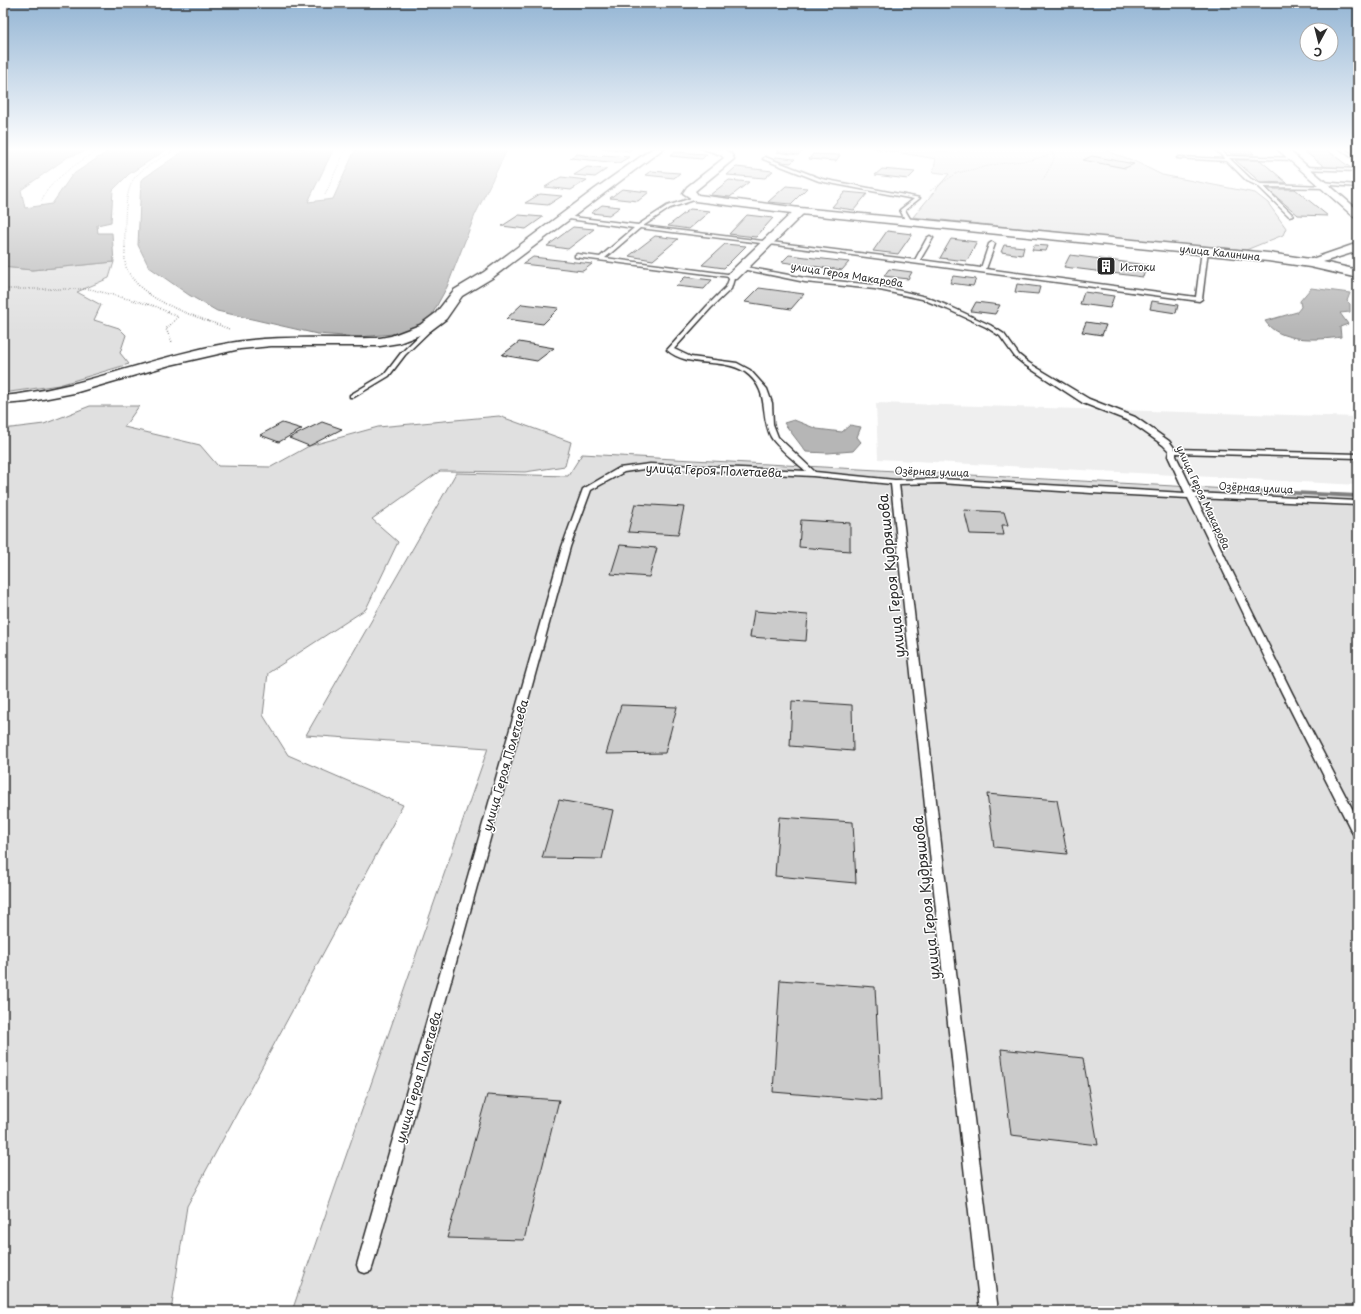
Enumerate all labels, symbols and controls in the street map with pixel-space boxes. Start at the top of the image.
north arrow [1299,22,1339,62]
text: С [1313,43,1323,61]
street label: улица Калинина [1179,240,1262,264]
building icon: Истоки [1095,255,1117,277]
street label: улица Героя Макарова [790,258,905,290]
place label: Истоки [1120,259,1155,274]
street label: улица Героя Макарова [1173,442,1235,552]
street label: улица Героя Полетаева [645,459,783,481]
street label: Озёрная улица [894,462,970,480]
street label: Озёрная улица [1218,478,1294,496]
street label: улица Героя Кудряшова [872,493,910,659]
street label: улица Героя Полетаева [478,696,533,833]
street label: улица Героя Кудряшова [907,815,945,981]
street label: улица Героя Полетаева [391,1008,446,1145]

